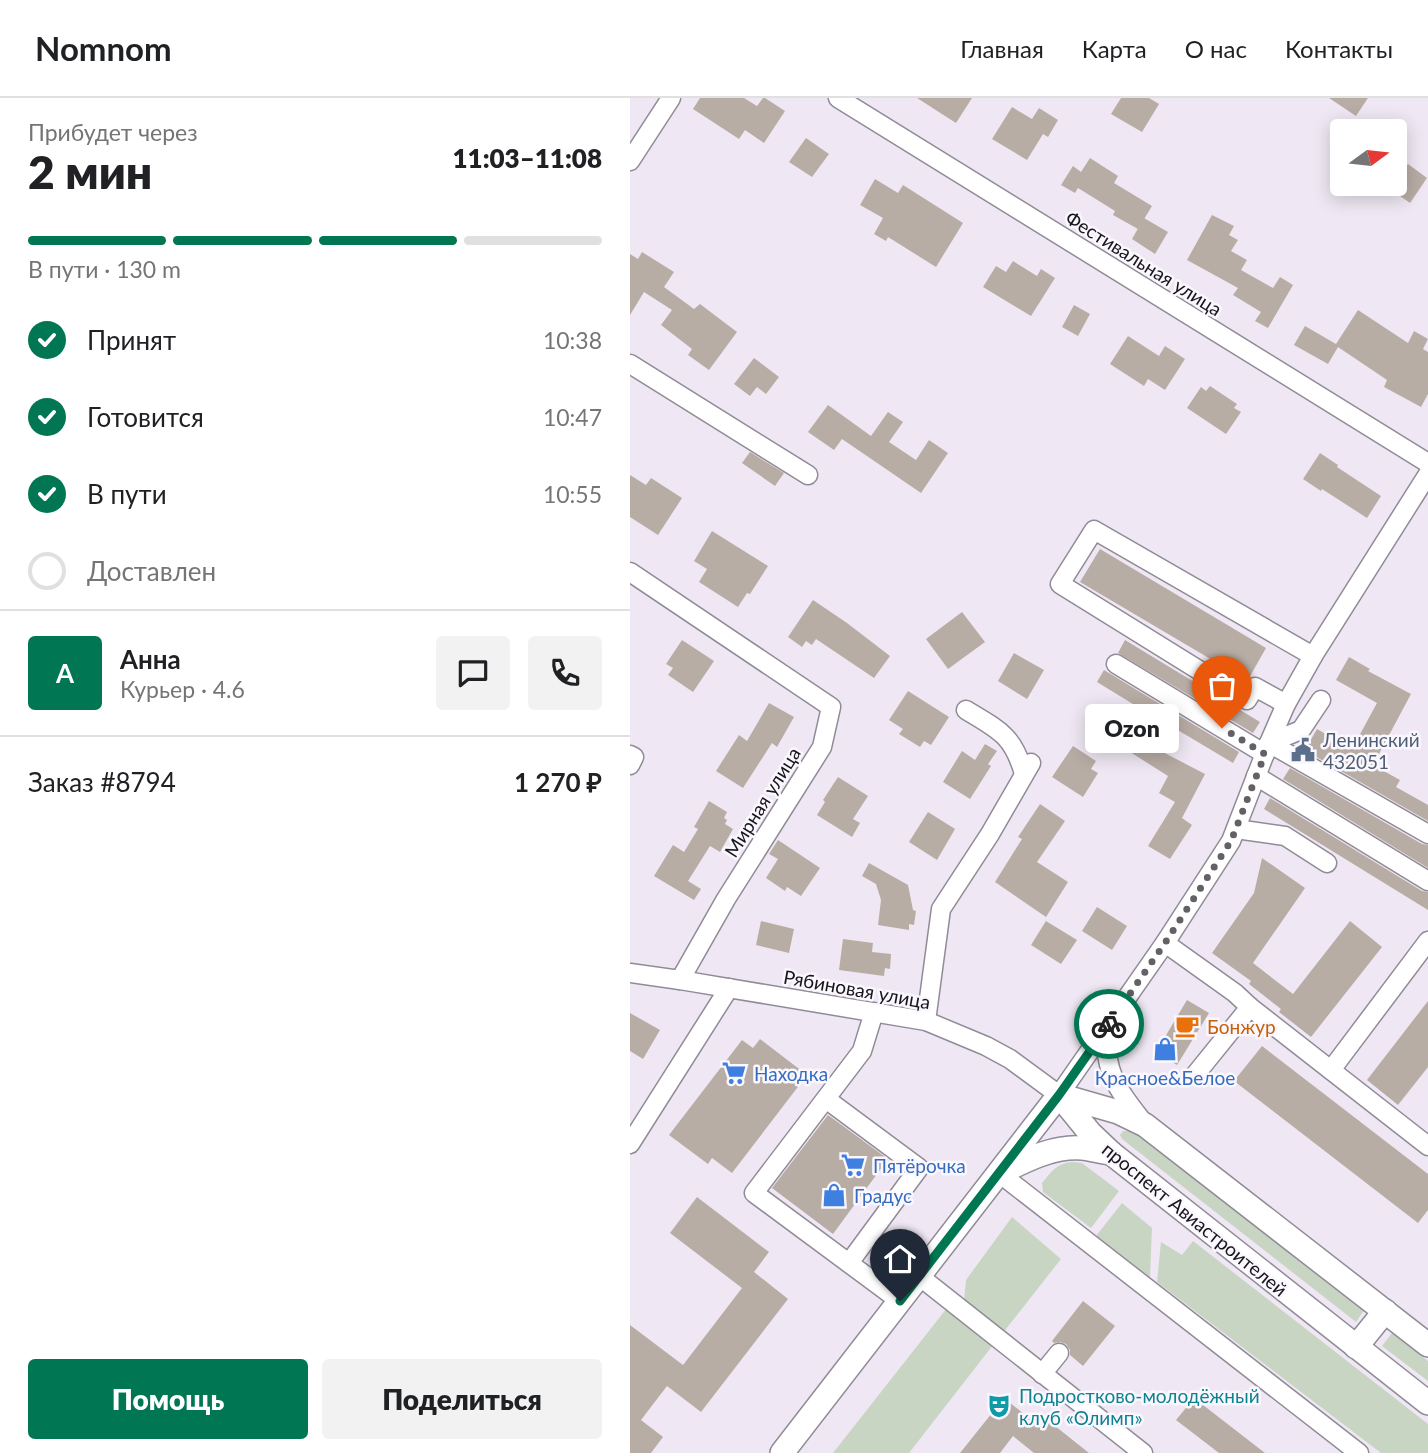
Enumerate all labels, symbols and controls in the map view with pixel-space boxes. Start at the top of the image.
text: Nomnom [35,28,172,68]
text: Главная [960,34,1044,63]
text: Карта [1082,34,1147,63]
text: О нас [1185,34,1247,63]
text: Контакты [1285,34,1393,63]
text: Прибудет через [28,118,198,146]
north arrow [1330,119,1407,196]
map controls [1330,119,1407,196]
text: 11:03–11:08 [452,142,602,174]
text: 2 мин [28,144,152,199]
street label: Фестивальная улица [1062,206,1226,320]
text: В пути · 130 m [28,255,181,283]
icon: check [28,321,66,359]
text: Принят [87,324,176,356]
text: 10:38 [543,326,602,354]
icon: check [28,398,66,436]
text: Готовится [87,401,204,433]
text: 10:47 [543,403,602,431]
icon: check [28,475,66,513]
text: В пути [87,478,167,510]
text: 10:55 [543,480,602,508]
text: Доставлен [87,555,216,587]
button: chat [436,636,510,710]
button: phone [528,636,602,710]
text: Анна [120,643,181,675]
pin [1192,656,1252,728]
text: А [56,657,74,689]
icon: bag [1203,667,1241,705]
text: Курьер · 4.6 [120,675,245,703]
callout: Ozon [1086,704,1180,752]
text: Ozon [1104,714,1160,742]
place label: Ленинский 432051 [1322,728,1420,773]
public building icon: Ленинский 432051 [1289,736,1317,764]
street label: Мирная улица [719,743,805,861]
text: Заказ #8794 [28,766,176,798]
text: 1 270 ₽ [514,766,602,798]
street label: Рябиновая улица [782,965,932,1013]
courier [1074,989,1144,1059]
icon: bike [1090,1005,1128,1043]
cafe icon: Бонжур [1173,1012,1201,1040]
place label: Бонжур [1207,1015,1276,1038]
shop icon: Красное&Белое [1151,1035,1179,1063]
supermarket icon: Находка [720,1059,748,1087]
place label: Находка [754,1062,828,1085]
place label: Красное&Белое [1095,1066,1235,1089]
street label: проспект Авиастроителей [1098,1137,1292,1301]
supermarket icon: Пятёрочка [839,1151,867,1179]
place label: Пятёрочка [873,1154,966,1177]
shop icon: Градус [820,1181,848,1209]
place label: Градус [854,1184,912,1207]
pin [870,1229,930,1301]
icon: home [881,1240,919,1278]
button: Помощь [28,1359,308,1439]
button: Поделиться [322,1359,602,1439]
place label: Подростково-молодёжный клуб «Олимп» [1019,1384,1260,1429]
theatre icon: Подростково-молодёжный клуб «Олимп» [985,1392,1013,1420]

